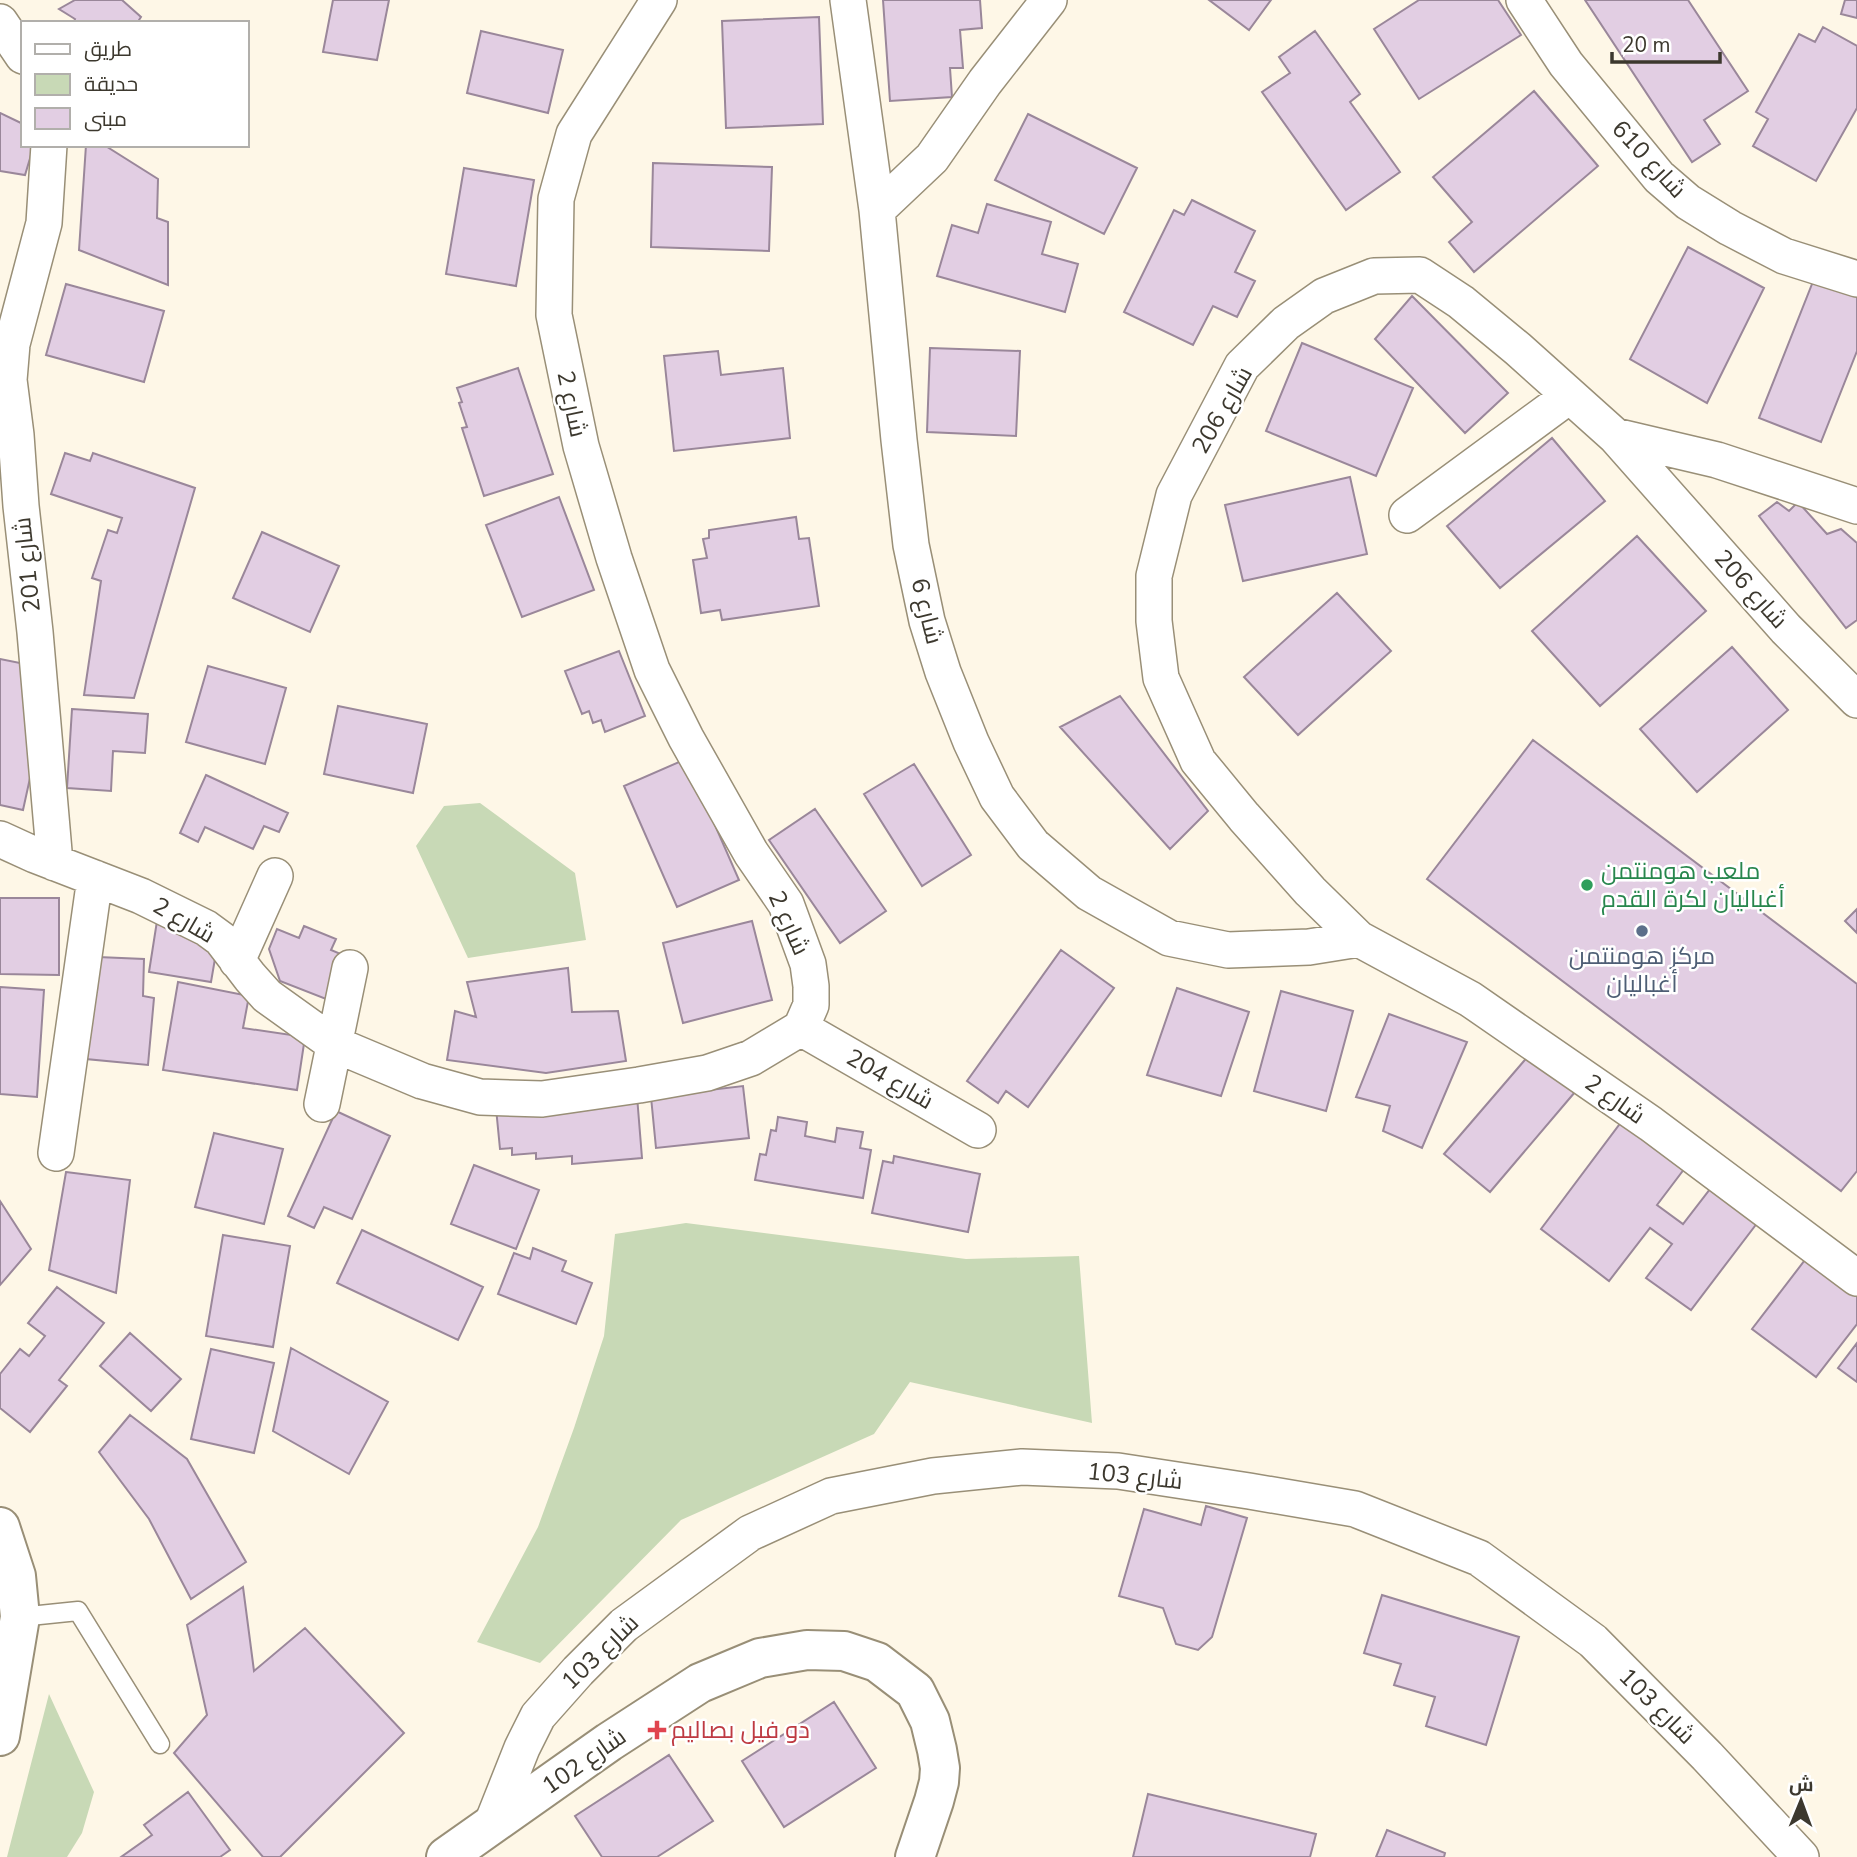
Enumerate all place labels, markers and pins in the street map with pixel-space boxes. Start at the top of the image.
place label: ملعب هومنتمن أغباليان لكرة القدم [1601,855,1785,915]
marker: ملعب هومنتمن أغباليان لكرة القدم [1579,877,1595,893]
marker: مركز هومنتمن أغباليان [1634,923,1650,939]
place label: مركز هومنتمن أغباليان [1569,940,1715,1000]
place label: دو فيل بصاليم [671,1714,810,1746]
marker: دو فيل بصاليم [649,1722,665,1738]

